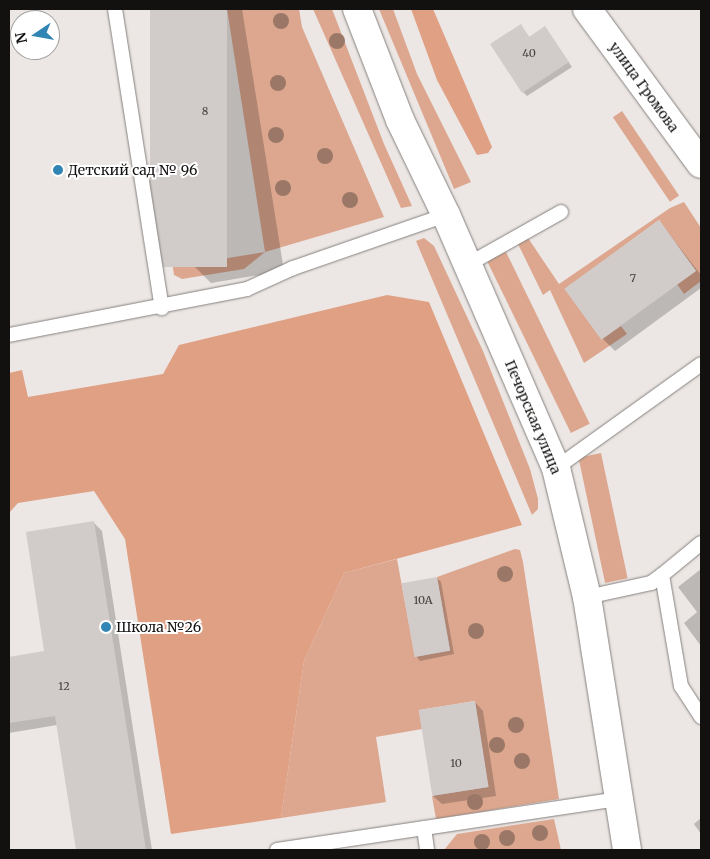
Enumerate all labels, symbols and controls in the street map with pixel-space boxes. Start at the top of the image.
north arrow [10,10,60,60]
text: N [11,31,31,45]
street label: улица Громова [606,39,682,135]
house number: 40 [522,46,536,60]
house number: 8 [202,104,208,118]
place label: Детский сад № 96 [68,162,198,178]
marker: Детский сад № 96 [52,164,64,176]
house number: 7 [630,271,636,285]
street label: Печорская улица [501,357,565,477]
house number: 10А [413,593,433,607]
place label: Школа №26 [116,619,201,635]
marker: Школа №26 [100,621,112,633]
house number: 12 [58,679,70,693]
house number: 10 [450,756,462,770]

